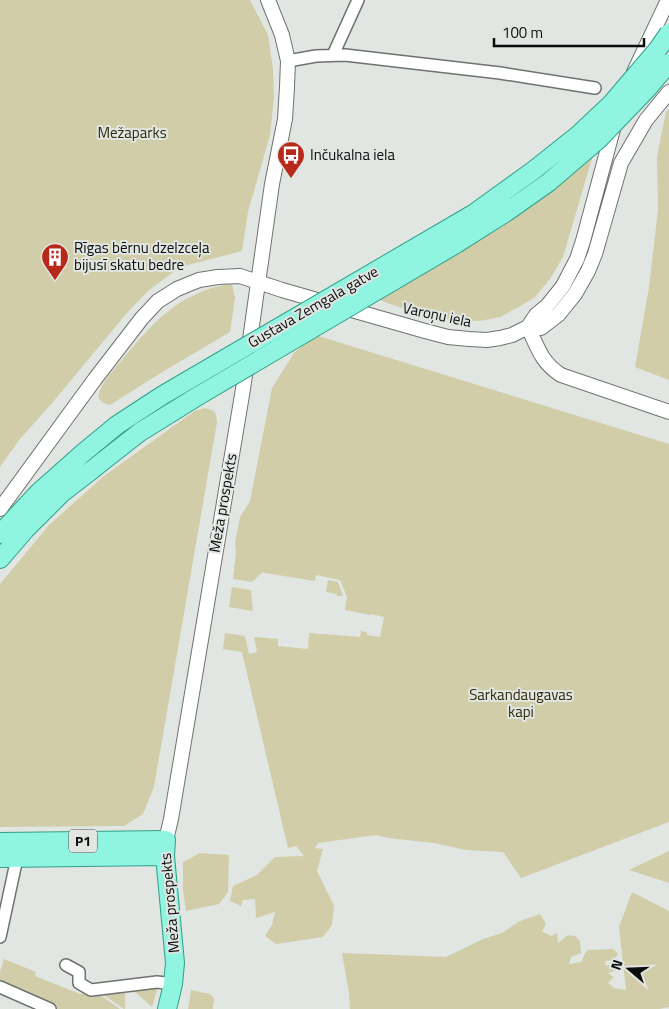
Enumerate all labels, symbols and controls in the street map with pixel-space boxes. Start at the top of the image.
scale bar [494,15,644,47]
text: 100 m [502,21,543,44]
park label: Mežaparks [97,121,167,144]
bus stop icon: Inčukalna iela [276,140,306,179]
place label: Inčukalna iela [310,143,396,166]
place label: Rīgas bērnu dzelzceļa bijusī skatu bedre [74,236,210,276]
building icon: Rīgas bērnu dzelzceļa bijusī skatu bedre [40,242,70,281]
street label: Gustava Zemgala gatve [243,260,382,353]
street label: Varoņu iela [400,296,474,333]
street label: Meža prospekts [202,451,243,554]
park label: Sarkandaugavas kapi [469,683,573,723]
road number: P1 [69,829,97,852]
street label: Meža prospekts [154,852,185,954]
north arrow [604,944,654,994]
text: N [605,957,628,973]

